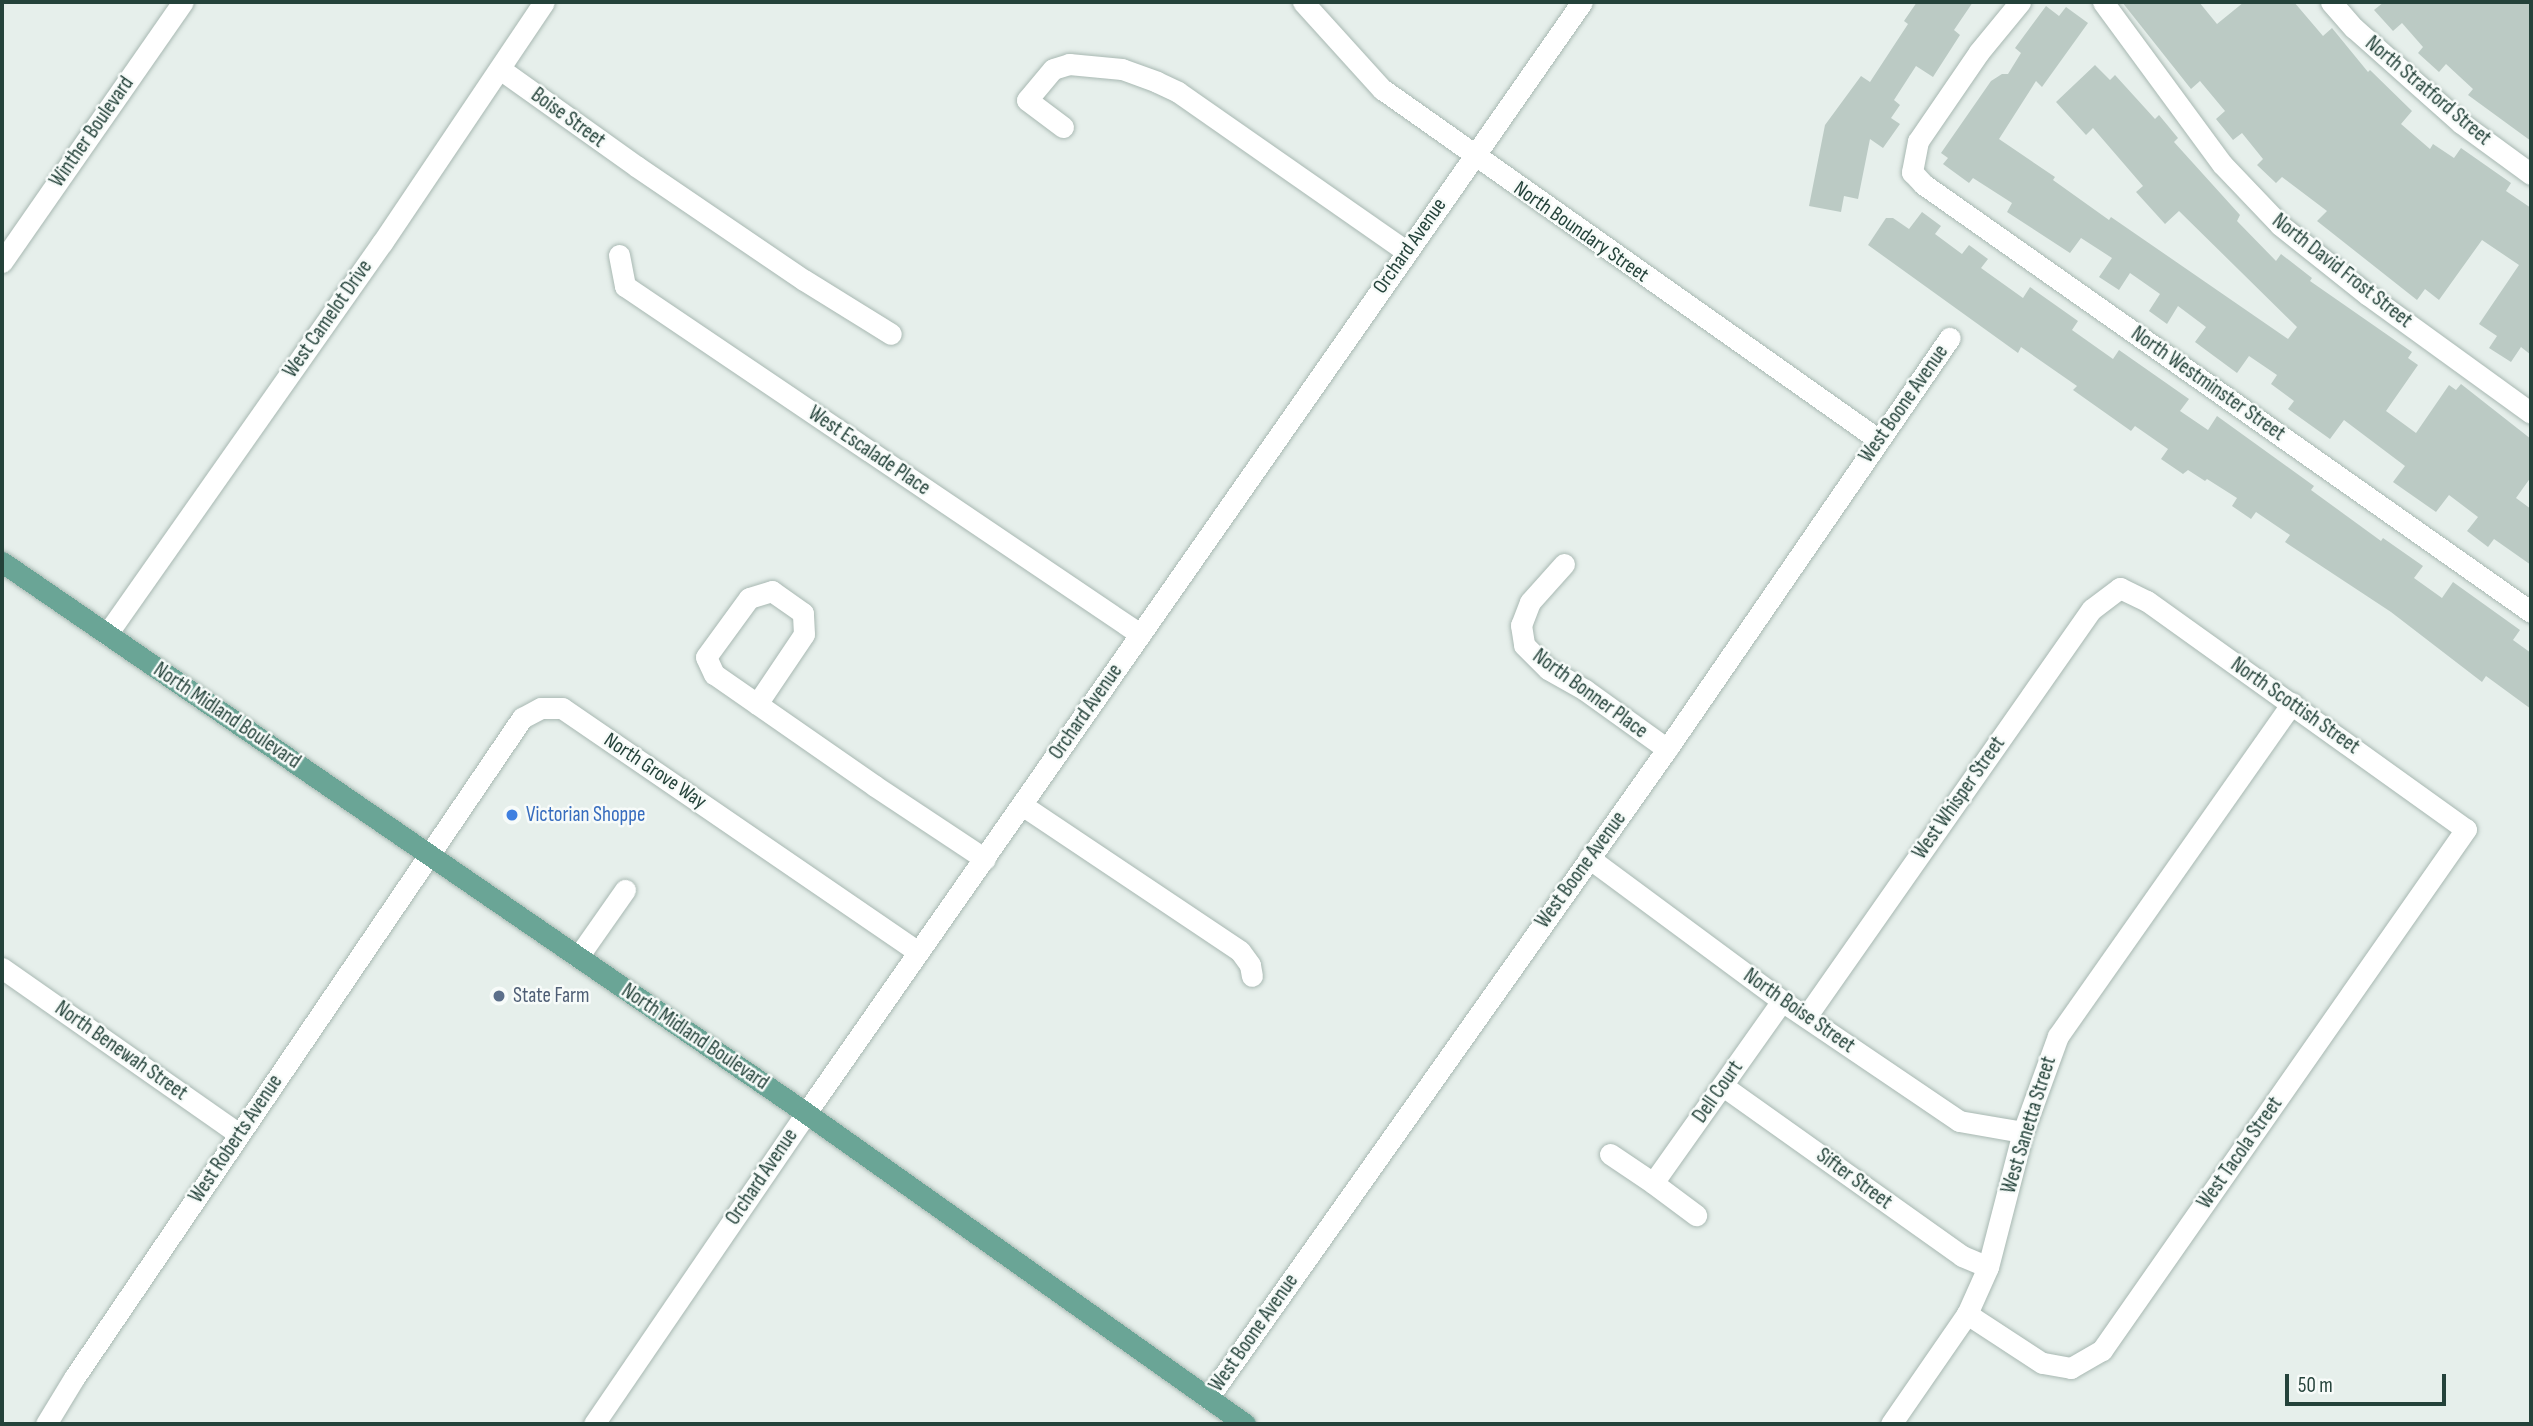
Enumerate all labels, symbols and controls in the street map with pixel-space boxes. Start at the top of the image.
street label: North Stratford Street [2360,31,2496,151]
street label: Winther Boulevard [45,72,139,192]
street label: Boise Street [526,83,610,153]
street label: North Boundary Street [1509,176,1653,288]
street label: Orchard Avenue [1368,193,1452,299]
street label: North David Frost Street [2267,209,2417,333]
street label: West Camelot Drive [278,255,378,383]
street label: North Westminster Street [2126,321,2290,447]
street label: West Boone Avenue [1854,340,1954,468]
street label: West Escalade Place [803,401,935,501]
street label: North Bonner Place [1528,644,1652,744]
street label: North Scottish Street [2226,652,2364,760]
street label: North Midland Boulevard [149,657,305,775]
street label: Orchard Avenue [1044,659,1128,765]
street label: North Grove Way [599,728,711,814]
street label: West Whisper Street [1907,732,2011,864]
place label: Victorian Shoppe [526,802,645,828]
marker: Victorian Shoppe [504,807,520,823]
street label: West Boone Avenue [1530,807,1632,933]
street label: North Boise Street [1739,963,1859,1059]
street label: North Midland Boulevard [617,978,773,1096]
place label: State Farm [513,983,590,1009]
marker: State Farm [491,988,507,1004]
street label: North Benewah Street [50,996,192,1106]
street label: West Sanetta Street [1996,1053,2062,1197]
street label: Dell Court [1688,1056,1748,1128]
street label: West Roberts Avenue [184,1070,288,1208]
street label: West Tacola Street [2192,1092,2288,1214]
street label: Orchard Avenue [721,1124,803,1230]
street label: Sifter Street [1811,1143,1897,1215]
street label: West Boone Avenue [1204,1269,1304,1397]
scale bar [2288,1360,2449,1404]
text: 50 m [2298,1373,2333,1398]

